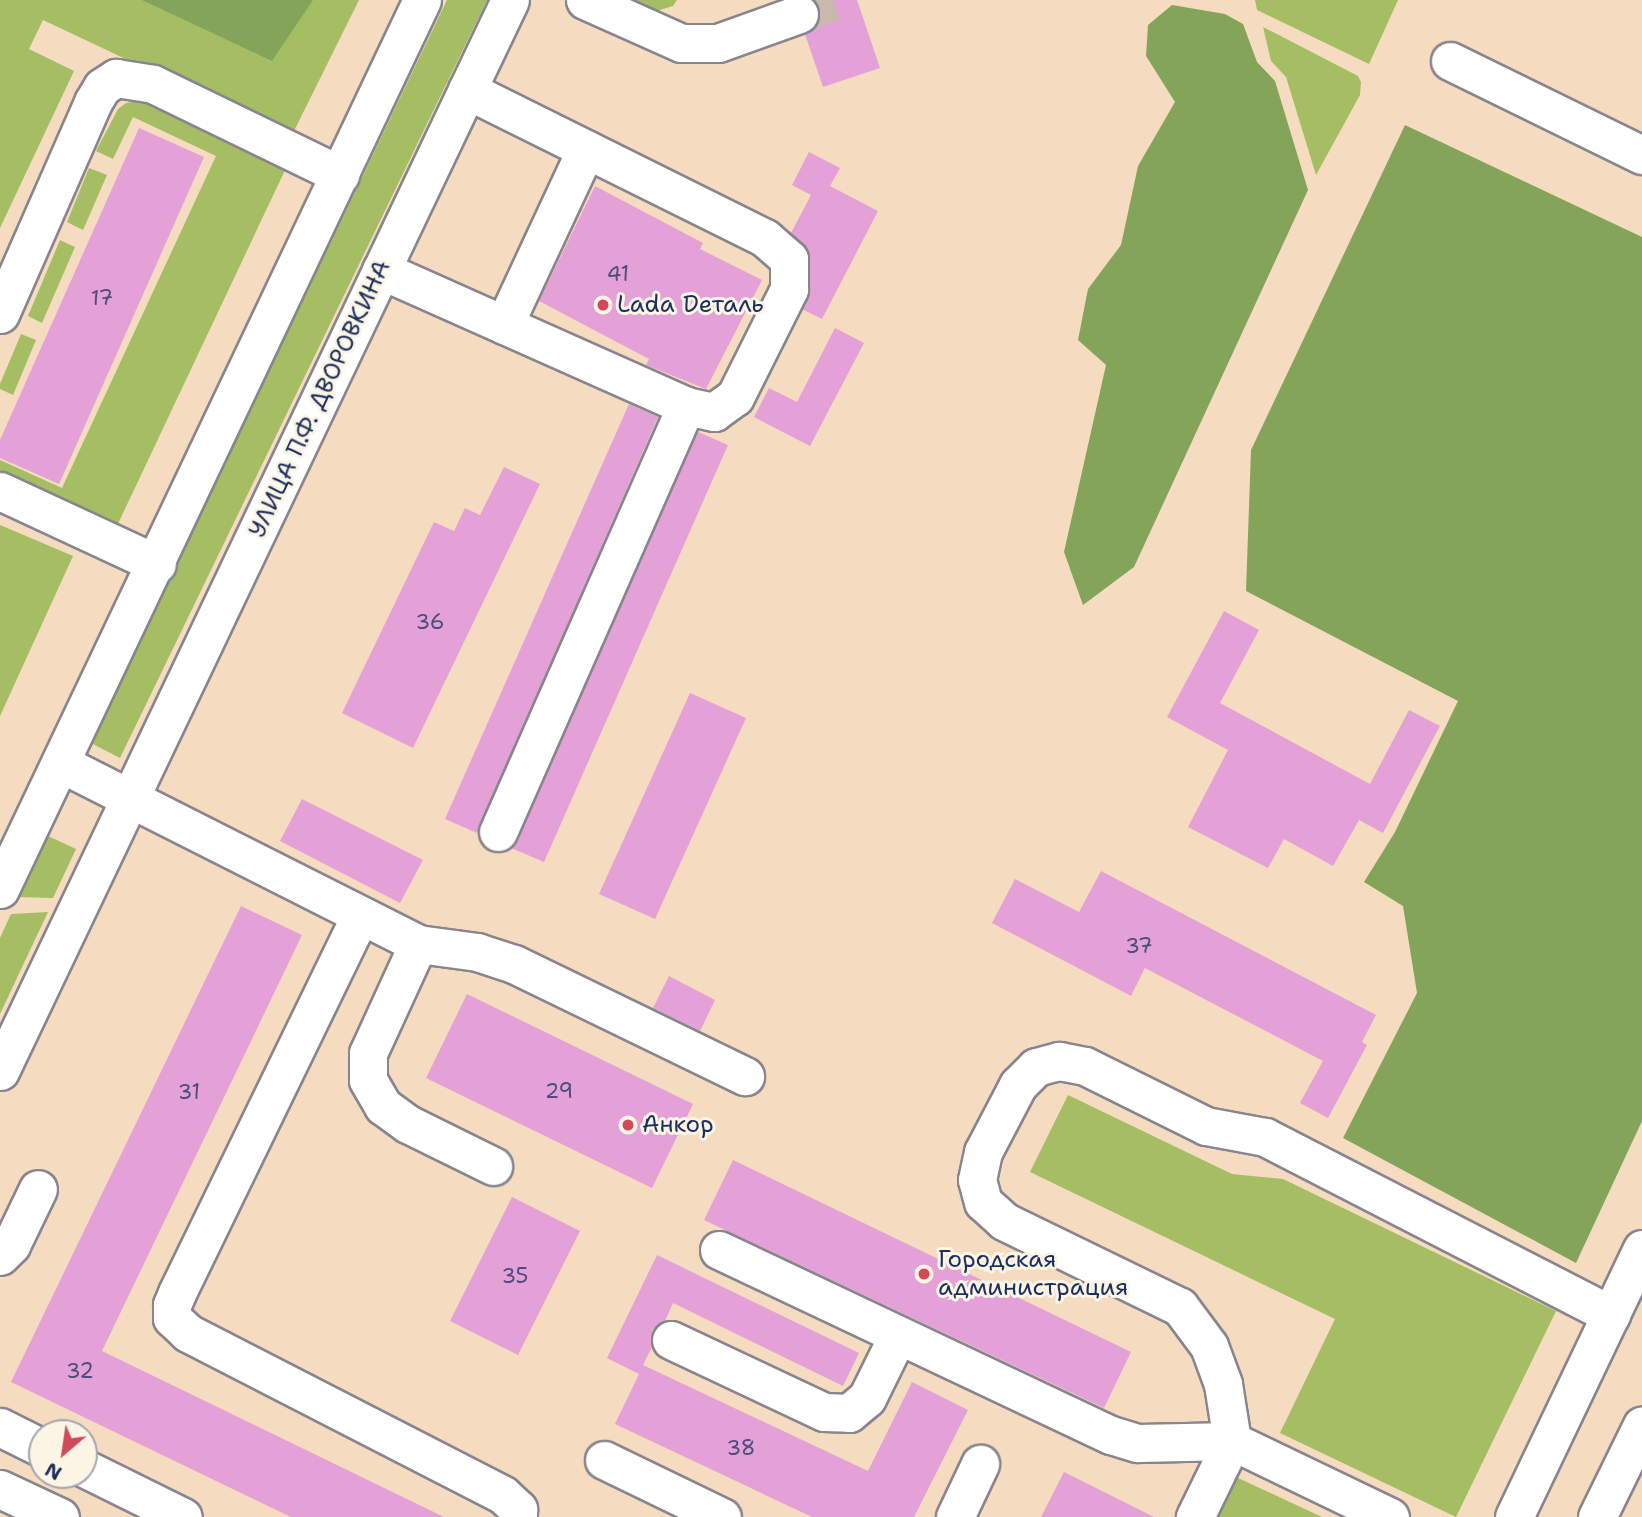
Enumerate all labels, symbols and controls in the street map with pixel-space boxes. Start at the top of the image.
street label: УЛИЦА П.Ф. ДВОРОВКИНА [243,256,397,542]
house number: 41 [607,261,629,287]
house number: 17 [91,285,113,311]
place label: Lada Dеталь [617,291,764,319]
marker: Lada Dеталь [595,297,611,313]
house number: 36 [416,609,444,635]
house number: 37 [1125,933,1153,959]
house number: 29 [545,1078,573,1104]
house number: 31 [178,1079,200,1105]
place label: Анкор [642,1111,714,1139]
marker: Анкор [620,1117,636,1133]
place label: Городская администрация [938,1246,1128,1302]
house number: 35 [502,1263,528,1289]
marker: Городская администрация [916,1266,932,1282]
house number: 32 [66,1358,94,1384]
north arrow [28,1419,98,1489]
house number: 38 [727,1435,755,1461]
text: N [41,1456,66,1486]

